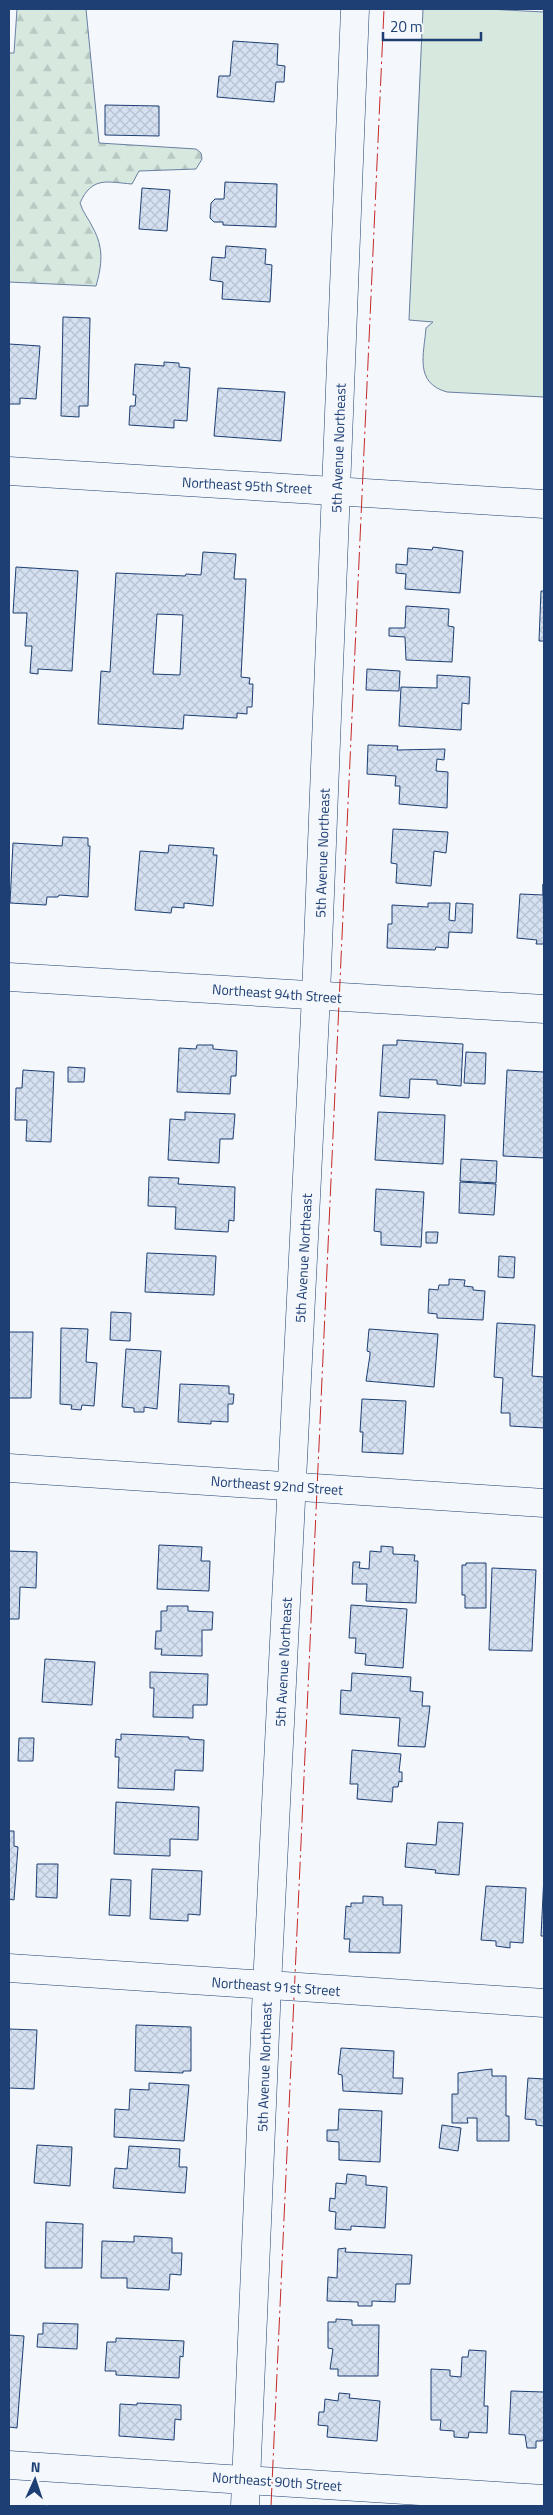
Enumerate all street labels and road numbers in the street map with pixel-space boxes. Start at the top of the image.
street label: 5th Avenue Northeast [325,383,351,513]
street label: Northeast 95th Street [182,471,313,499]
street label: 5th Avenue Northeast [309,788,335,918]
street label: Northeast 94th Street [211,978,343,1008]
street label: 5th Avenue Northeast [289,1193,317,1323]
street label: Northeast 92nd Street [210,1470,344,1500]
street label: 5th Avenue Northeast [269,1597,297,1727]
street label: Northeast 91st Street [211,1971,341,2001]
street label: 5th Avenue Northeast [251,2002,277,2132]
street label: Northeast 90th Street [211,2466,343,2496]

